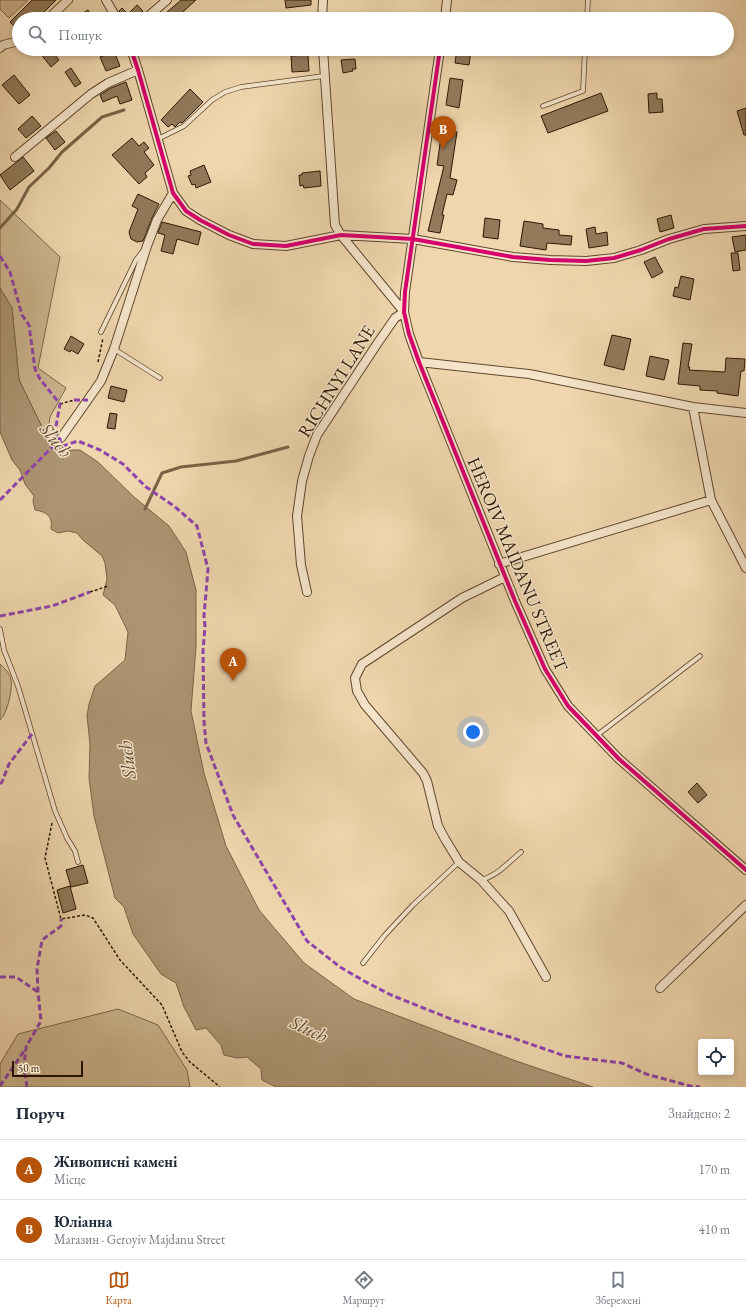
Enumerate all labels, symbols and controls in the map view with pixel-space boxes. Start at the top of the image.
search box [12,12,734,56]
icon: search [26,23,48,45]
text: Пошук [58,25,102,44]
pin: B [430,116,456,149]
street label: RICHNYI LANE [292,321,380,441]
water label: Sluch [34,416,78,463]
street label: HEROIV MAIDANU STREET [462,454,574,675]
pin: A [220,648,246,681]
your location [463,722,483,742]
water label: Sluch [112,739,142,782]
water label: Sluch [285,1009,332,1048]
map controls [698,1039,734,1075]
button: locate [698,1039,734,1075]
scale bar [12,1059,83,1078]
text: 50 m [18,1061,39,1075]
text: Поруч [16,1102,65,1124]
text: Знайдено: 2 [668,1105,730,1122]
text: Живописні камені [54,1152,177,1171]
text: A [24,1161,34,1178]
text: 170 m [699,1161,730,1178]
text: Місце [54,1171,86,1188]
text: Юліанна [54,1212,112,1231]
text: B [25,1221,33,1238]
text: 410 m [699,1221,730,1238]
text: Магазин · Geroyiv Majdanu Street [54,1231,225,1248]
tab: Карта [105,1269,132,1307]
tab: Маршрут [342,1269,385,1307]
tab: Збережені [595,1269,641,1307]

